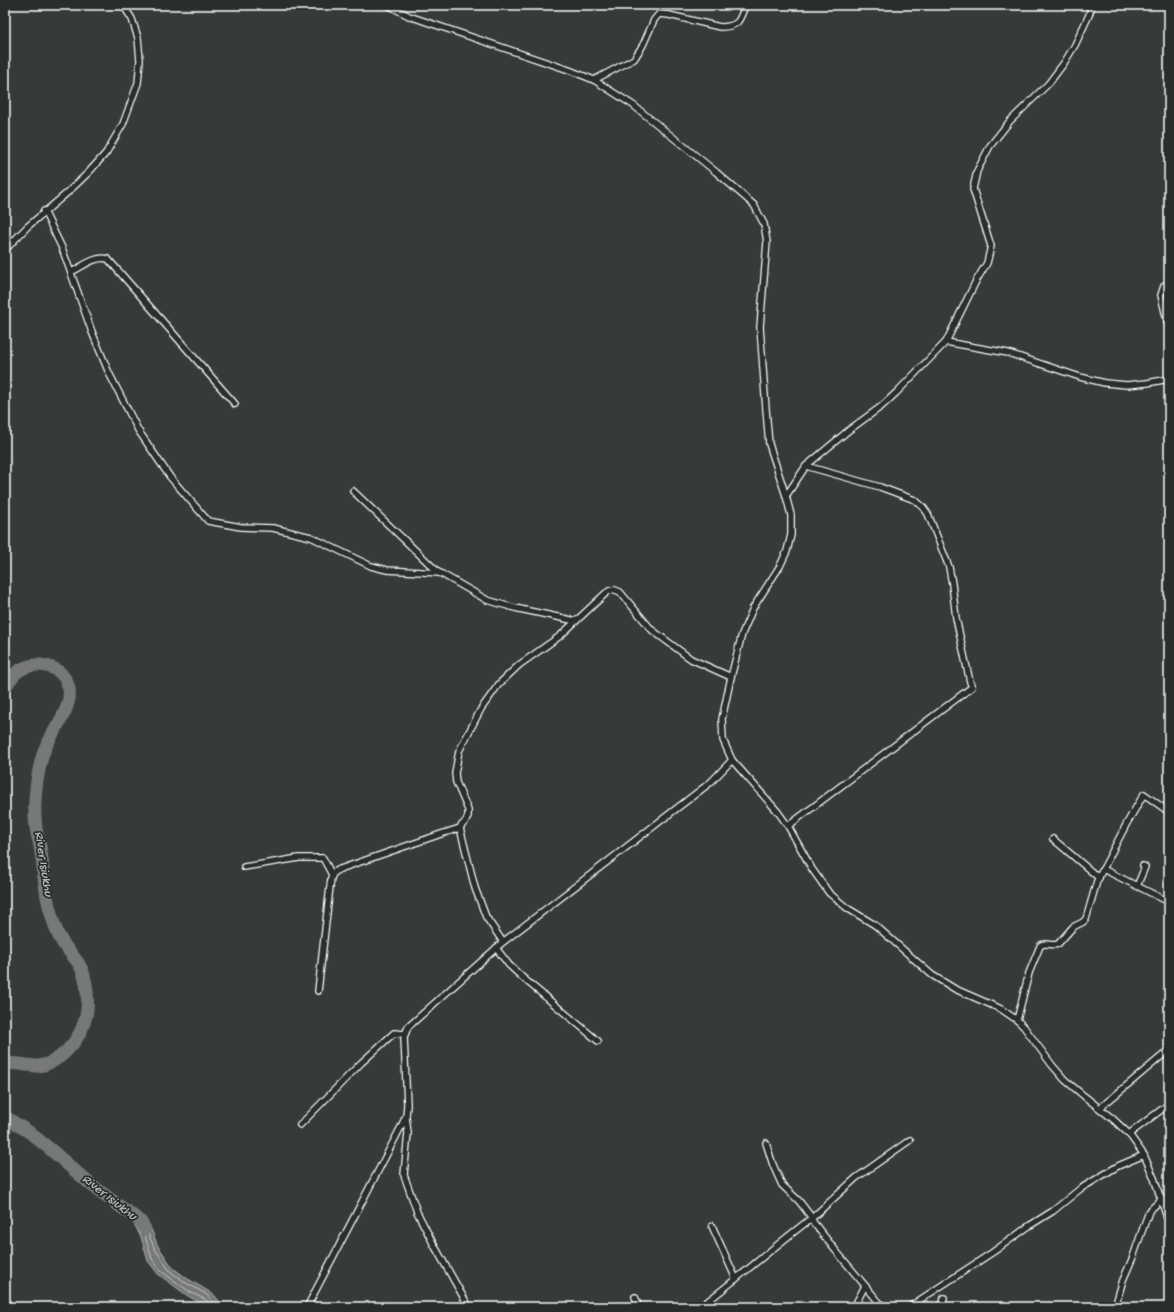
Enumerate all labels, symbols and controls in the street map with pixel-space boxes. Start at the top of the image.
water label: River Isiukhu [30,830,56,898]
water label: River Isiukhu [79,1172,140,1225]

